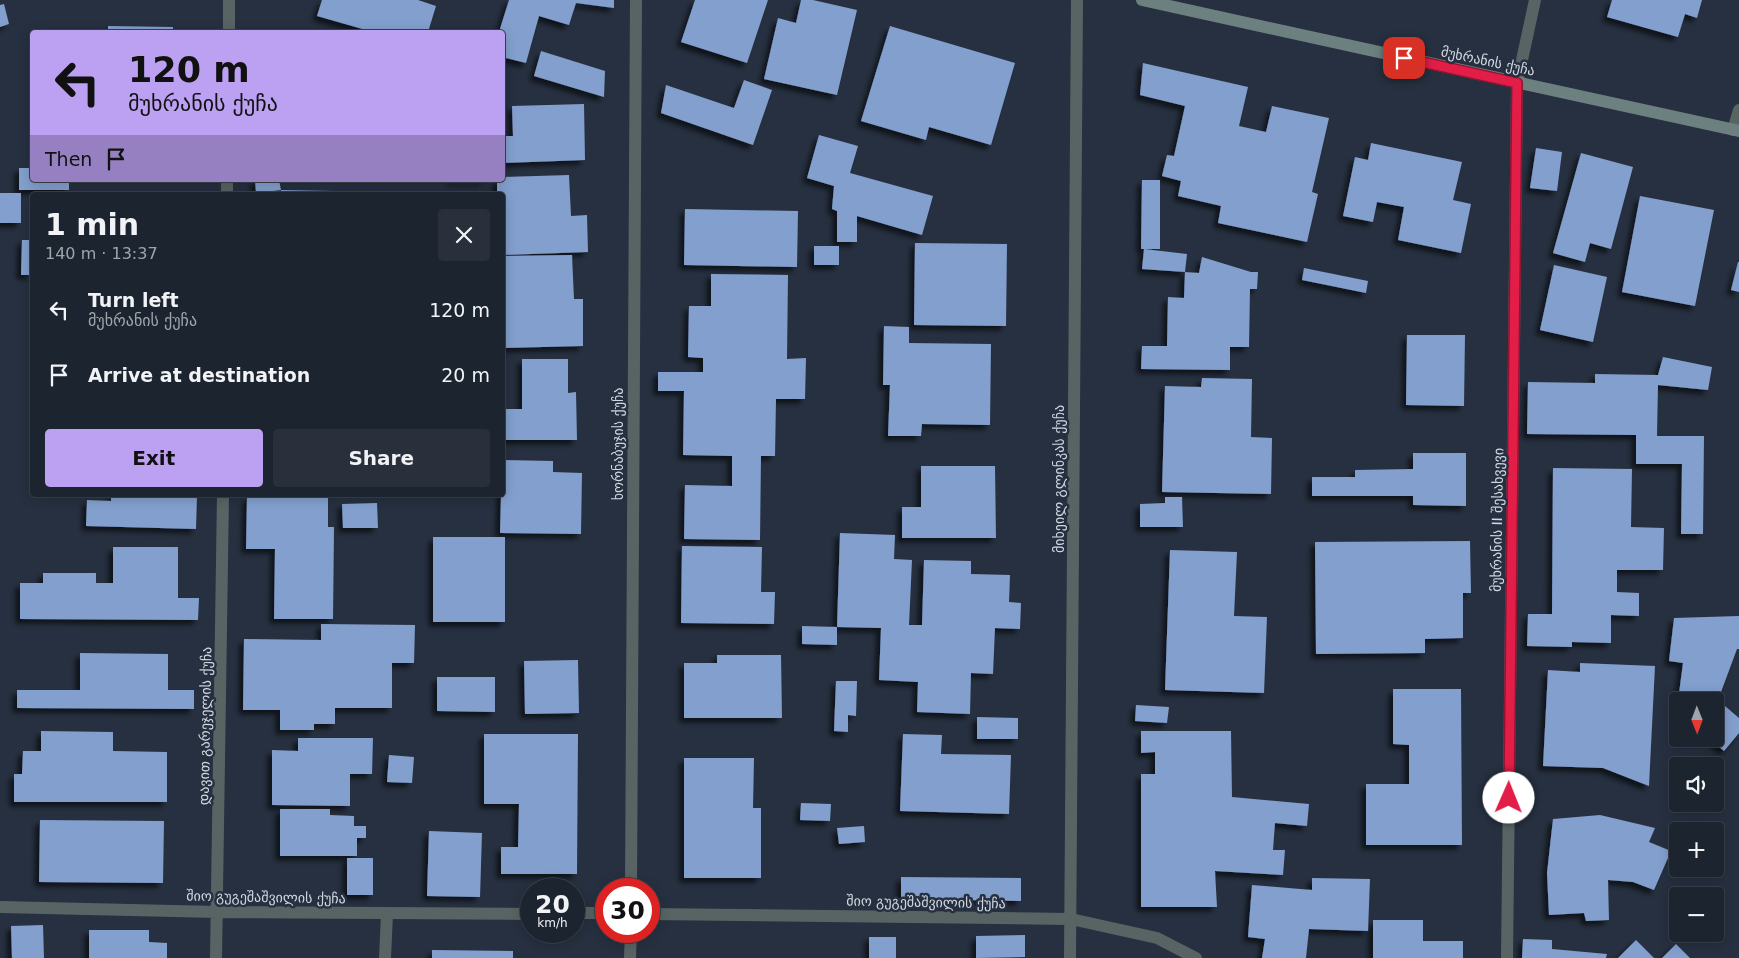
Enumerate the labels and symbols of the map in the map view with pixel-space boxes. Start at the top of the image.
pin [1383,37,1425,79]
street label: მუხრანის ქუჩა [1440,43,1536,79]
street label: ხორნაბუჯის ქუჩა [610,388,626,500]
street label: მიხეილ გლინკას ქუჩა [1051,405,1067,553]
street label: მუხრანის II შესახვევი [1488,448,1506,592]
street label: დავით გარეჯელის ქუჩა [196,647,214,805]
north arrow [1669,692,1724,748]
position arrow [1482,771,1534,823]
speed limit sign: 30 [595,878,660,943]
street label: შიო გუგეშაშვილის ქუჩა [186,888,346,906]
street label: შიო გუგეშაშვილის ქუჩა [846,893,1006,911]

